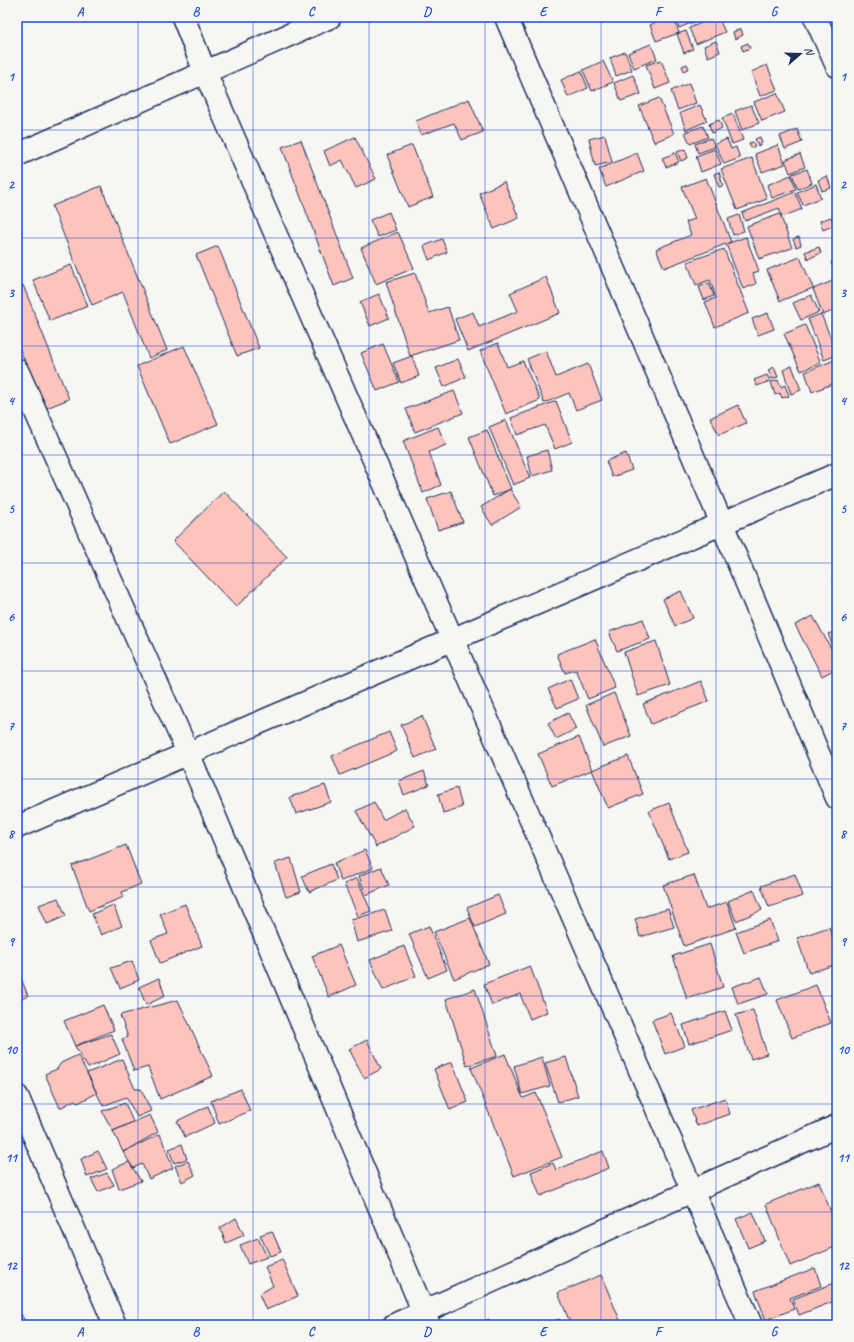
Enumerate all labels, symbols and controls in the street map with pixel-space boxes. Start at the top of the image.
text: A [77,4,85,20]
text: B [193,4,201,20]
text: C [308,4,316,20]
text: D [423,4,432,20]
text: E [540,4,549,20]
text: F [655,4,664,20]
text: G [771,4,779,20]
north arrow [780,34,820,74]
text: N [802,45,818,58]
text: 1 [8,69,16,85]
text: 1 [840,69,848,85]
text: 2 [8,177,15,193]
text: 2 [840,177,847,193]
text: 3 [8,285,15,301]
text: 3 [840,285,847,301]
text: 4 [8,393,16,409]
text: 4 [840,393,848,409]
text: 5 [8,501,15,517]
text: 5 [840,501,847,517]
text: 6 [8,609,15,625]
text: 6 [840,609,847,625]
text: 7 [8,718,15,734]
text: 7 [840,718,847,734]
text: 8 [8,826,16,842]
text: 8 [840,826,848,842]
text: 9 [8,934,15,950]
text: 9 [840,934,847,950]
text: 10 [5,1042,18,1058]
text: 10 [837,1042,850,1058]
text: 11 [5,1150,19,1166]
text: 11 [837,1150,851,1166]
text: 12 [5,1258,18,1274]
text: 12 [837,1258,850,1274]
text: A [77,1324,85,1340]
text: B [193,1324,201,1340]
text: C [308,1324,316,1340]
text: D [423,1324,432,1340]
text: E [540,1324,549,1340]
text: F [655,1324,664,1340]
text: G [771,1324,779,1340]

